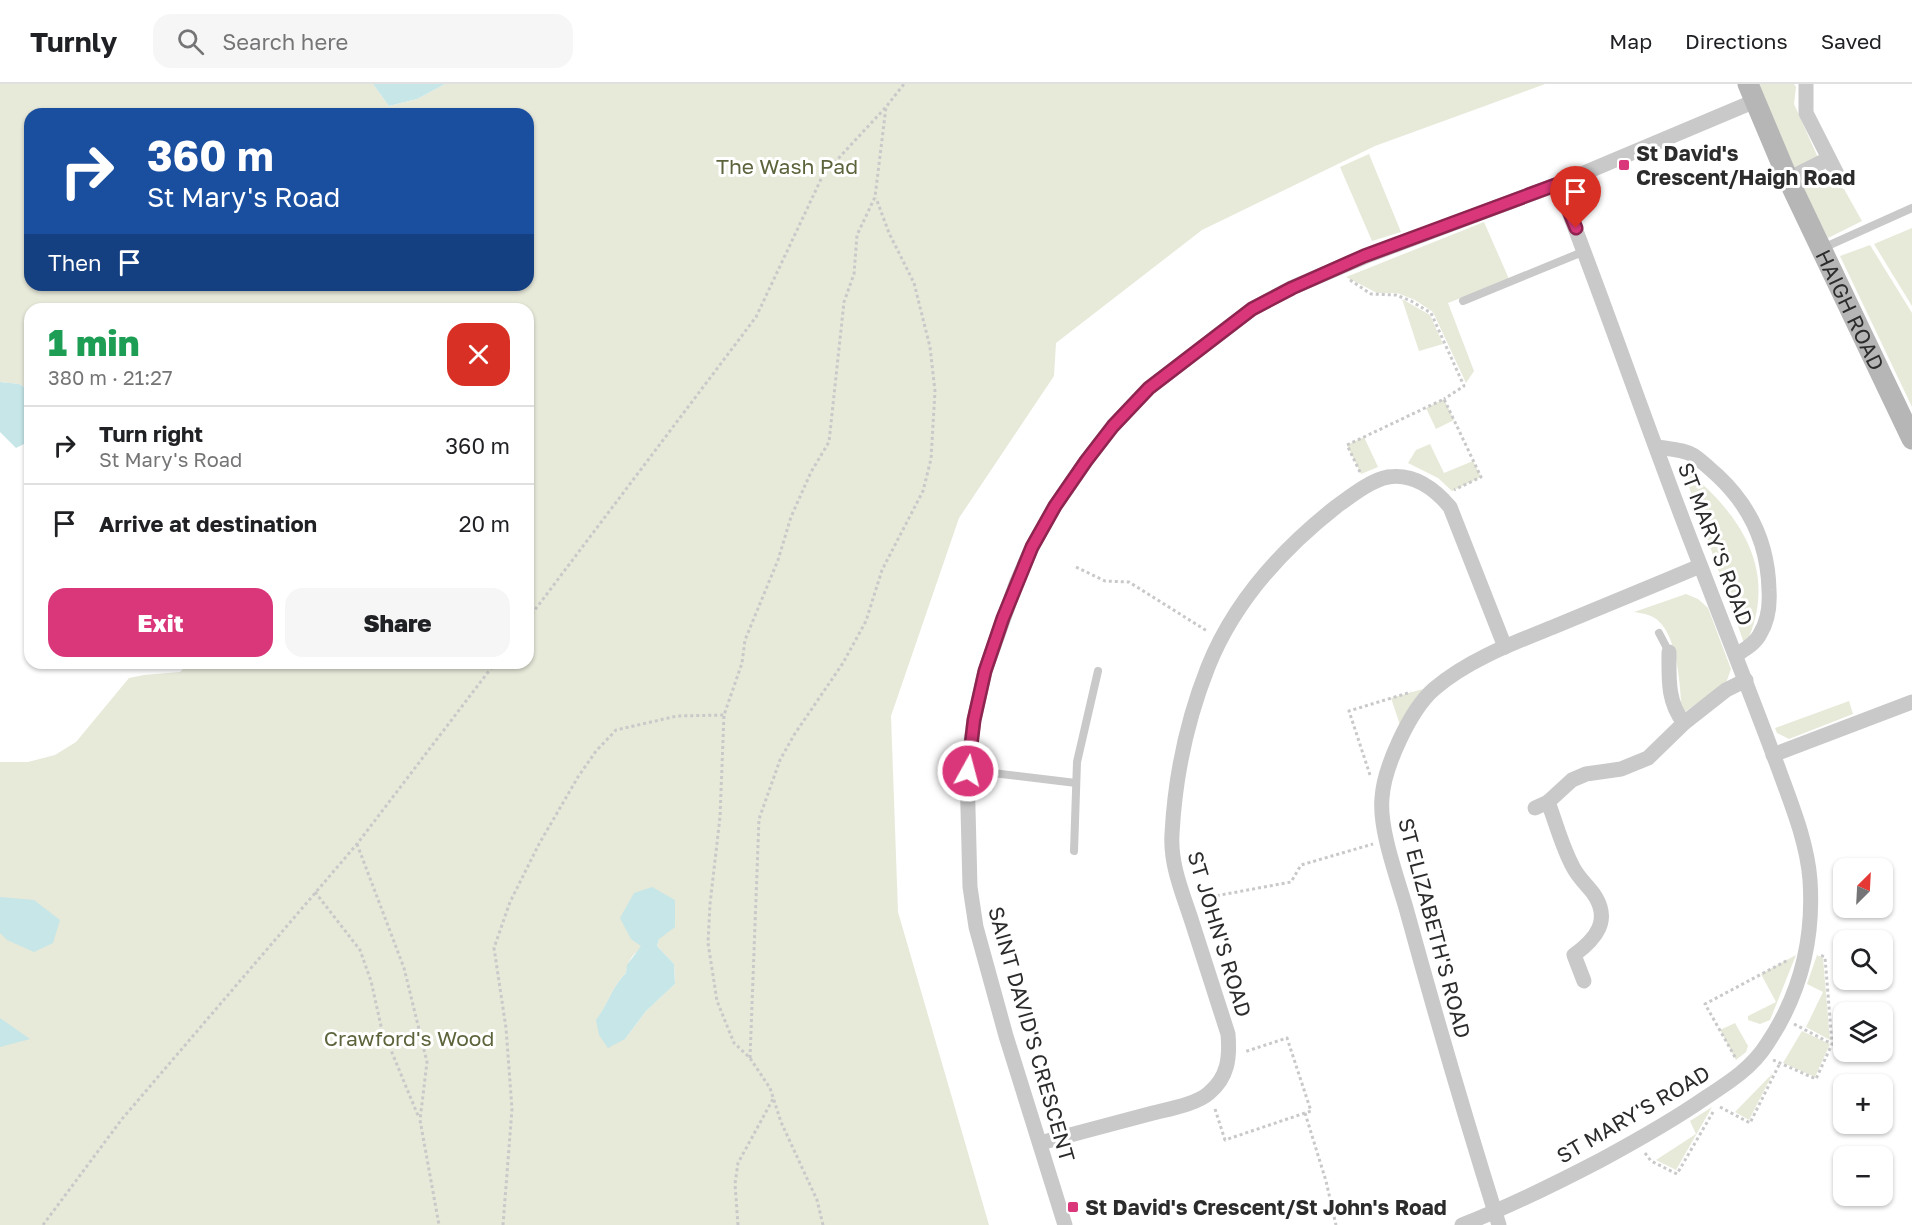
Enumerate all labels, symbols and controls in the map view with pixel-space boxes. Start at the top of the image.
search box [153,14,573,68]
text: Turnly [30,25,117,58]
icon: search [174,25,207,58]
text: Search here [222,28,348,55]
text: Map [1609,28,1652,54]
text: Directions [1685,28,1788,54]
text: Saved [1821,28,1882,54]
text: 360 m [147,130,274,180]
icon: right [48,132,126,210]
place label: St David's Crescent/Haigh Road [1636,140,1855,190]
park label: The Wash Pad [716,153,858,179]
marker: St David's Crescent/Haigh Road [1617,158,1631,172]
pin [1550,166,1601,228]
icon: arrive [1559,175,1592,208]
text: St Mary's Road [147,181,340,213]
street label: HAIGH ROAD [1810,245,1890,374]
icon: arrive [113,246,146,279]
text: Then [48,249,101,276]
text: 1 min [48,321,139,364]
button: close [447,323,510,386]
text: 380 m · 21:27 [48,365,173,389]
text: Turn right [99,420,203,447]
icon: right [48,429,81,462]
text: 360 m [445,432,510,459]
text: St Mary's Road [99,447,242,471]
street label: ST MARY'S ROAD [1673,459,1759,629]
icon: arrive [48,507,81,540]
text: Arrive at destination [99,510,317,537]
text: 20 m [459,510,510,537]
button: Exit [48,588,273,657]
button: Share [285,588,510,657]
position arrow [936,739,1000,803]
street label: ST ELIZABETH'S ROAD [1393,815,1477,1041]
street label: ST JOHN'S ROAD [1182,848,1258,1020]
north arrow [1833,858,1893,918]
map controls [1833,858,1893,1206]
street label: SAINT DAVID'S CRESCENT [983,903,1081,1165]
button: search [1833,930,1893,990]
button: layers [1833,1002,1893,1062]
park label: Crawford's Wood [324,1025,494,1051]
street label: ST MARY'S ROAD [1552,1060,1714,1168]
button: + [1833,1074,1893,1134]
button: − [1833,1146,1893,1206]
place label: St David's Crescent/St John's Road [1085,1194,1447,1220]
marker: St David's Crescent/St John's Road [1066,1200,1080,1214]

